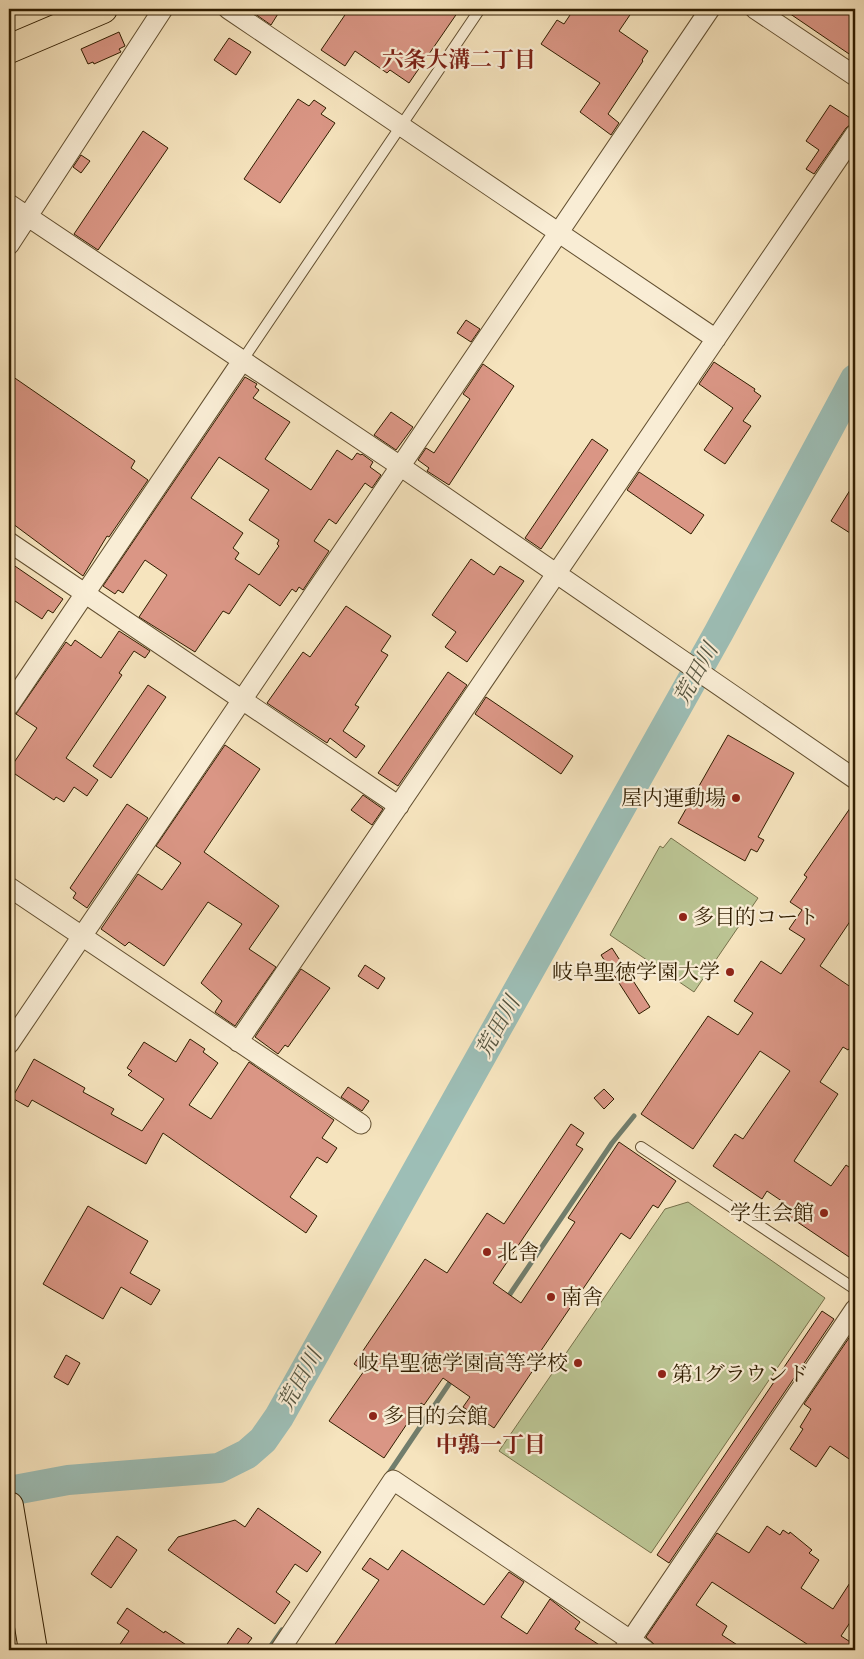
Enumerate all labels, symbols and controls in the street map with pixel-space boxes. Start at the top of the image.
district label: 六条大溝二丁目 [382,45,536,75]
water label: 荒田川 [667,636,726,710]
place label: 屋内運動場 [621,784,726,813]
marker: 屋内運動場 [730,792,742,804]
place label: 多目的コート [693,903,819,932]
marker: 多目的コート [677,911,689,923]
place label: 岐阜聖徳学園大学 [552,958,720,987]
marker: 岐阜聖徳学園大学 [724,966,736,978]
water label: 荒田川 [469,989,528,1063]
place label: 学生会館 [730,1199,814,1228]
marker: 学生会館 [818,1207,830,1219]
place label: 北舎 [497,1238,539,1267]
marker: 北舎 [481,1246,493,1258]
place label: 南舎 [561,1283,603,1312]
marker: 南舎 [545,1291,557,1303]
water label: 荒田川 [271,1342,330,1416]
place label: 岐阜聖徳学園高等学校 [358,1349,568,1378]
marker: 岐阜聖徳学園高等学校 [572,1357,584,1369]
place label: 第1グラウンド [672,1360,809,1389]
marker: 第1グラウンド [656,1368,668,1380]
place label: 多目的会館 [383,1402,488,1431]
marker: 多目的会館 [367,1410,379,1422]
district label: 中鶉一丁目 [436,1430,546,1460]

